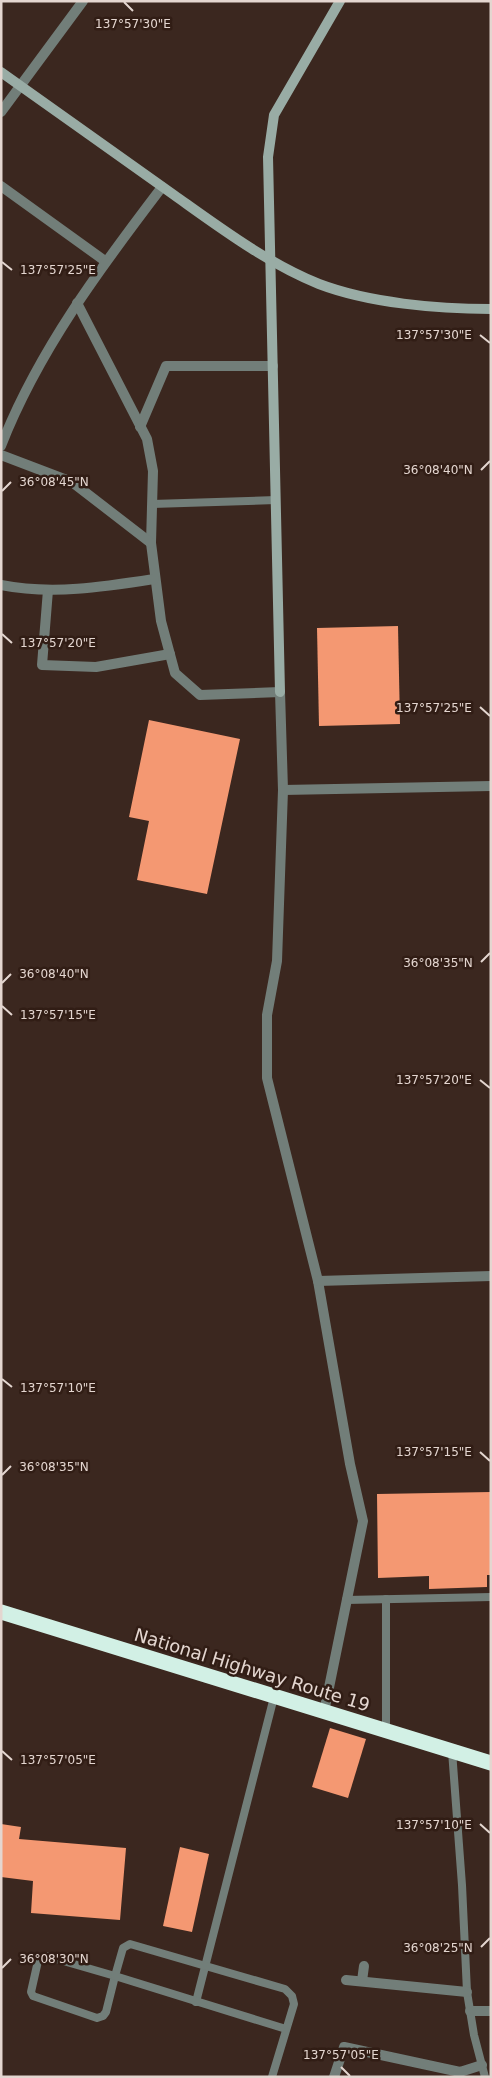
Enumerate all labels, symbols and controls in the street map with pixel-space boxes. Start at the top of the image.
text: 137°57'30"E [95,17,171,31]
text: 137°57'25"E [20,263,96,277]
text: 137°57'30"E [396,328,472,342]
text: 36°08'40"N [403,463,473,477]
text: 36°08'45"N [19,475,89,489]
text: 137°57'20"E [20,636,96,650]
text: 137°57'25"E [396,701,472,715]
text: 36°08'35"N [403,956,473,970]
text: 36°08'40"N [19,967,89,981]
text: 137°57'15"E [20,1008,96,1022]
text: 137°57'20"E [396,1073,472,1087]
text: 137°57'10"E [20,1381,96,1395]
text: 137°57'15"E [396,1445,472,1459]
text: 36°08'35"N [19,1460,89,1474]
street label: National Highway Route 19 [132,1624,372,1715]
text: 137°57'05"E [20,1753,96,1767]
text: 137°57'10"E [396,1818,472,1832]
text: 36°08'25"N [403,1941,473,1955]
text: 36°08'30"N [19,1952,89,1966]
text: 137°57'05"E [303,2048,379,2062]

